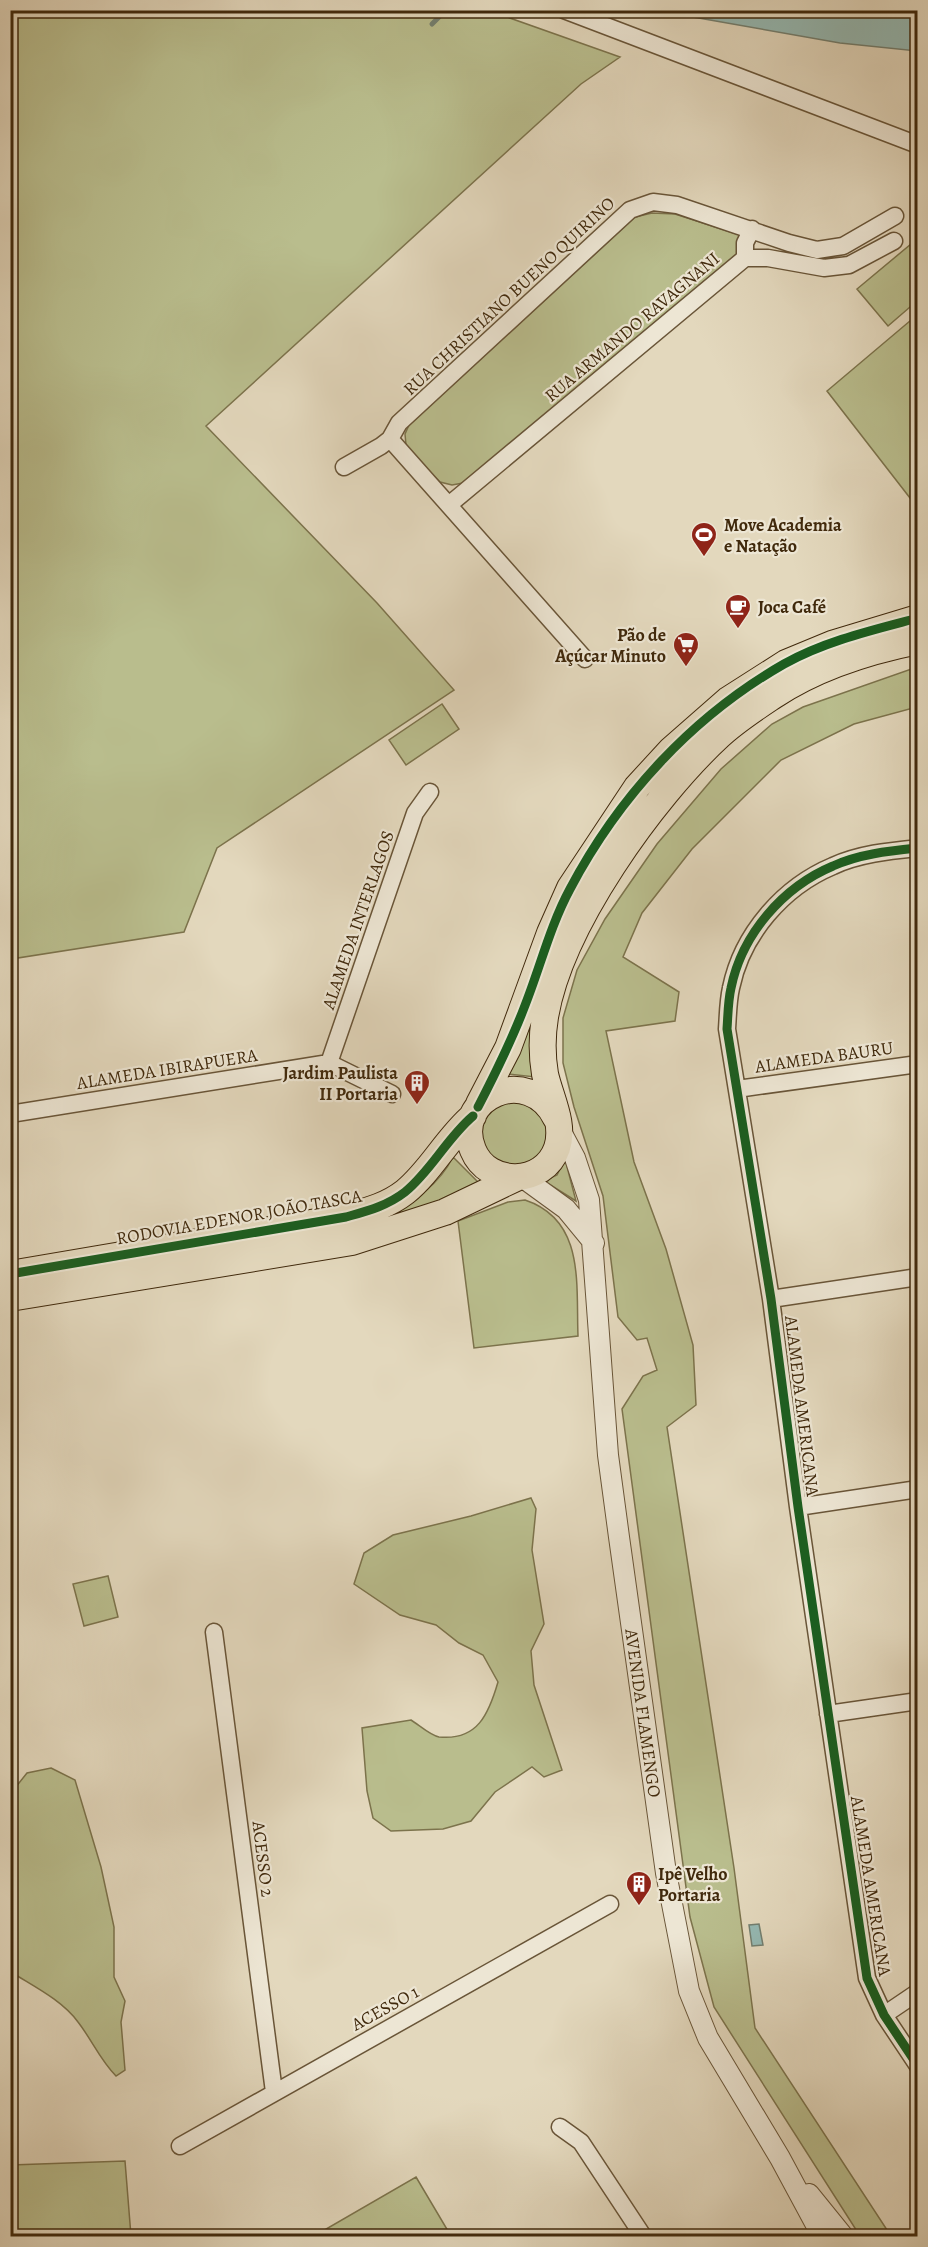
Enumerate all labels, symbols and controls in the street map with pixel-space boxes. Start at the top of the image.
street label: RUA CHRISTIANO BUENO QUIRINO [398,191,620,401]
street label: RUA ARMANDO RAVAGNANI [539,247,725,407]
place label: Move Academia e Natação [724,513,842,558]
sports icon: Move Academia e Natação [689,520,719,558]
cafe icon: Joca Café [723,592,753,630]
place label: Joca Café [758,595,826,619]
place label: Pão de Açúcar Minuto [554,623,666,668]
supermarket icon: Pão de Açúcar Minuto [671,630,701,668]
street label: ALAMEDA INTERLAGOS [316,827,400,1013]
street label: ALAMEDA BAURU [752,1035,895,1079]
street label: ALAMEDA IBIRAPUERA [74,1043,260,1095]
place label: Jardim Paulista II Portaria [283,1061,398,1106]
building icon: Jardim Paulista II Portaria [402,1068,432,1106]
street label: RODOVIA EDENOR JOÃO TASCA [114,1183,364,1250]
street label: ALAMEDA AMERICANA [779,1313,825,1498]
street label: AVENIDA FLAMENGO [619,1626,667,1799]
street label: ALAMEDA AMERICANA [845,1793,897,1978]
street label: ACESSO 2 [246,1819,280,1899]
place label: Ipê Velho Portaria [658,1862,728,1907]
building icon: Ipê Velho Portaria [624,1869,654,1907]
street label: ACESSO 1 [346,1980,423,2037]

